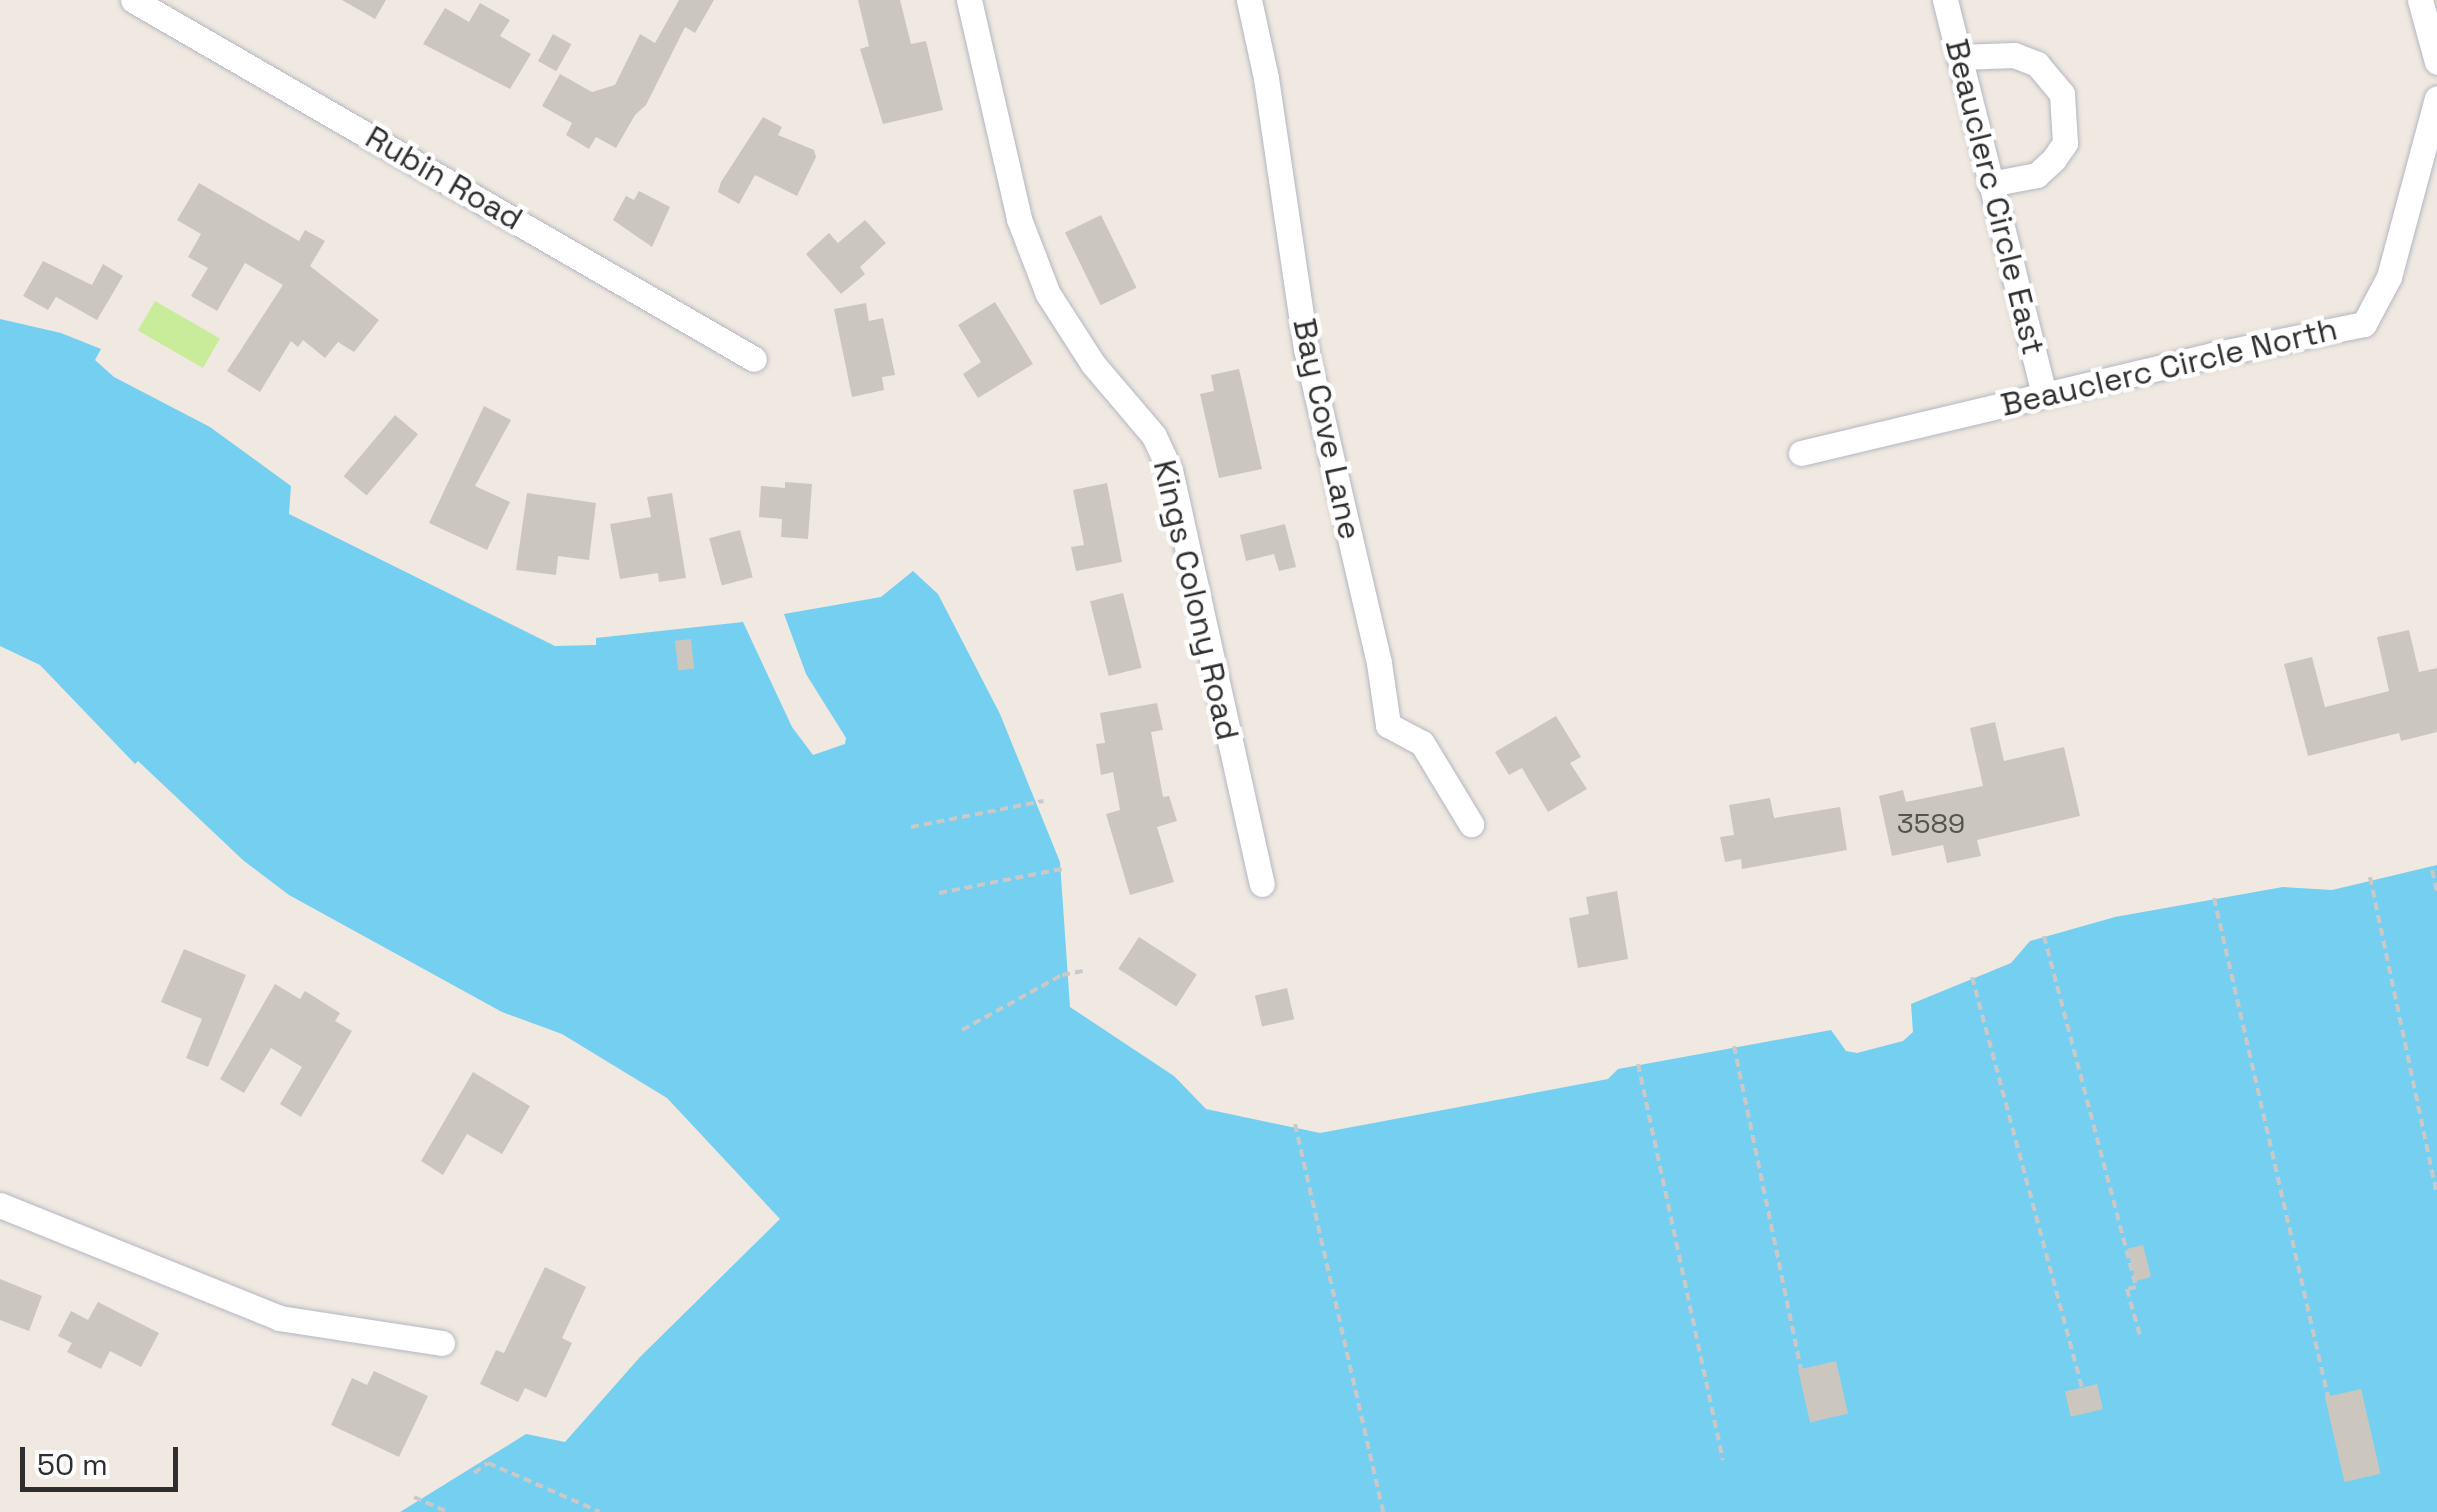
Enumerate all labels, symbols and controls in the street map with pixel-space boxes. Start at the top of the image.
street label: Beauclerc Circle East [1937,35,2053,359]
street label: Rubin Road [359,118,529,238]
street label: Beauclerc Circle North [1997,310,2341,424]
street label: Bay Cove Lane [1285,315,1369,543]
street label: Kings Colony Road [1145,456,1247,744]
house number: 3589 [1897,806,1965,840]
scale bar [25,1427,182,1489]
text: 50 m [37,1445,108,1484]

